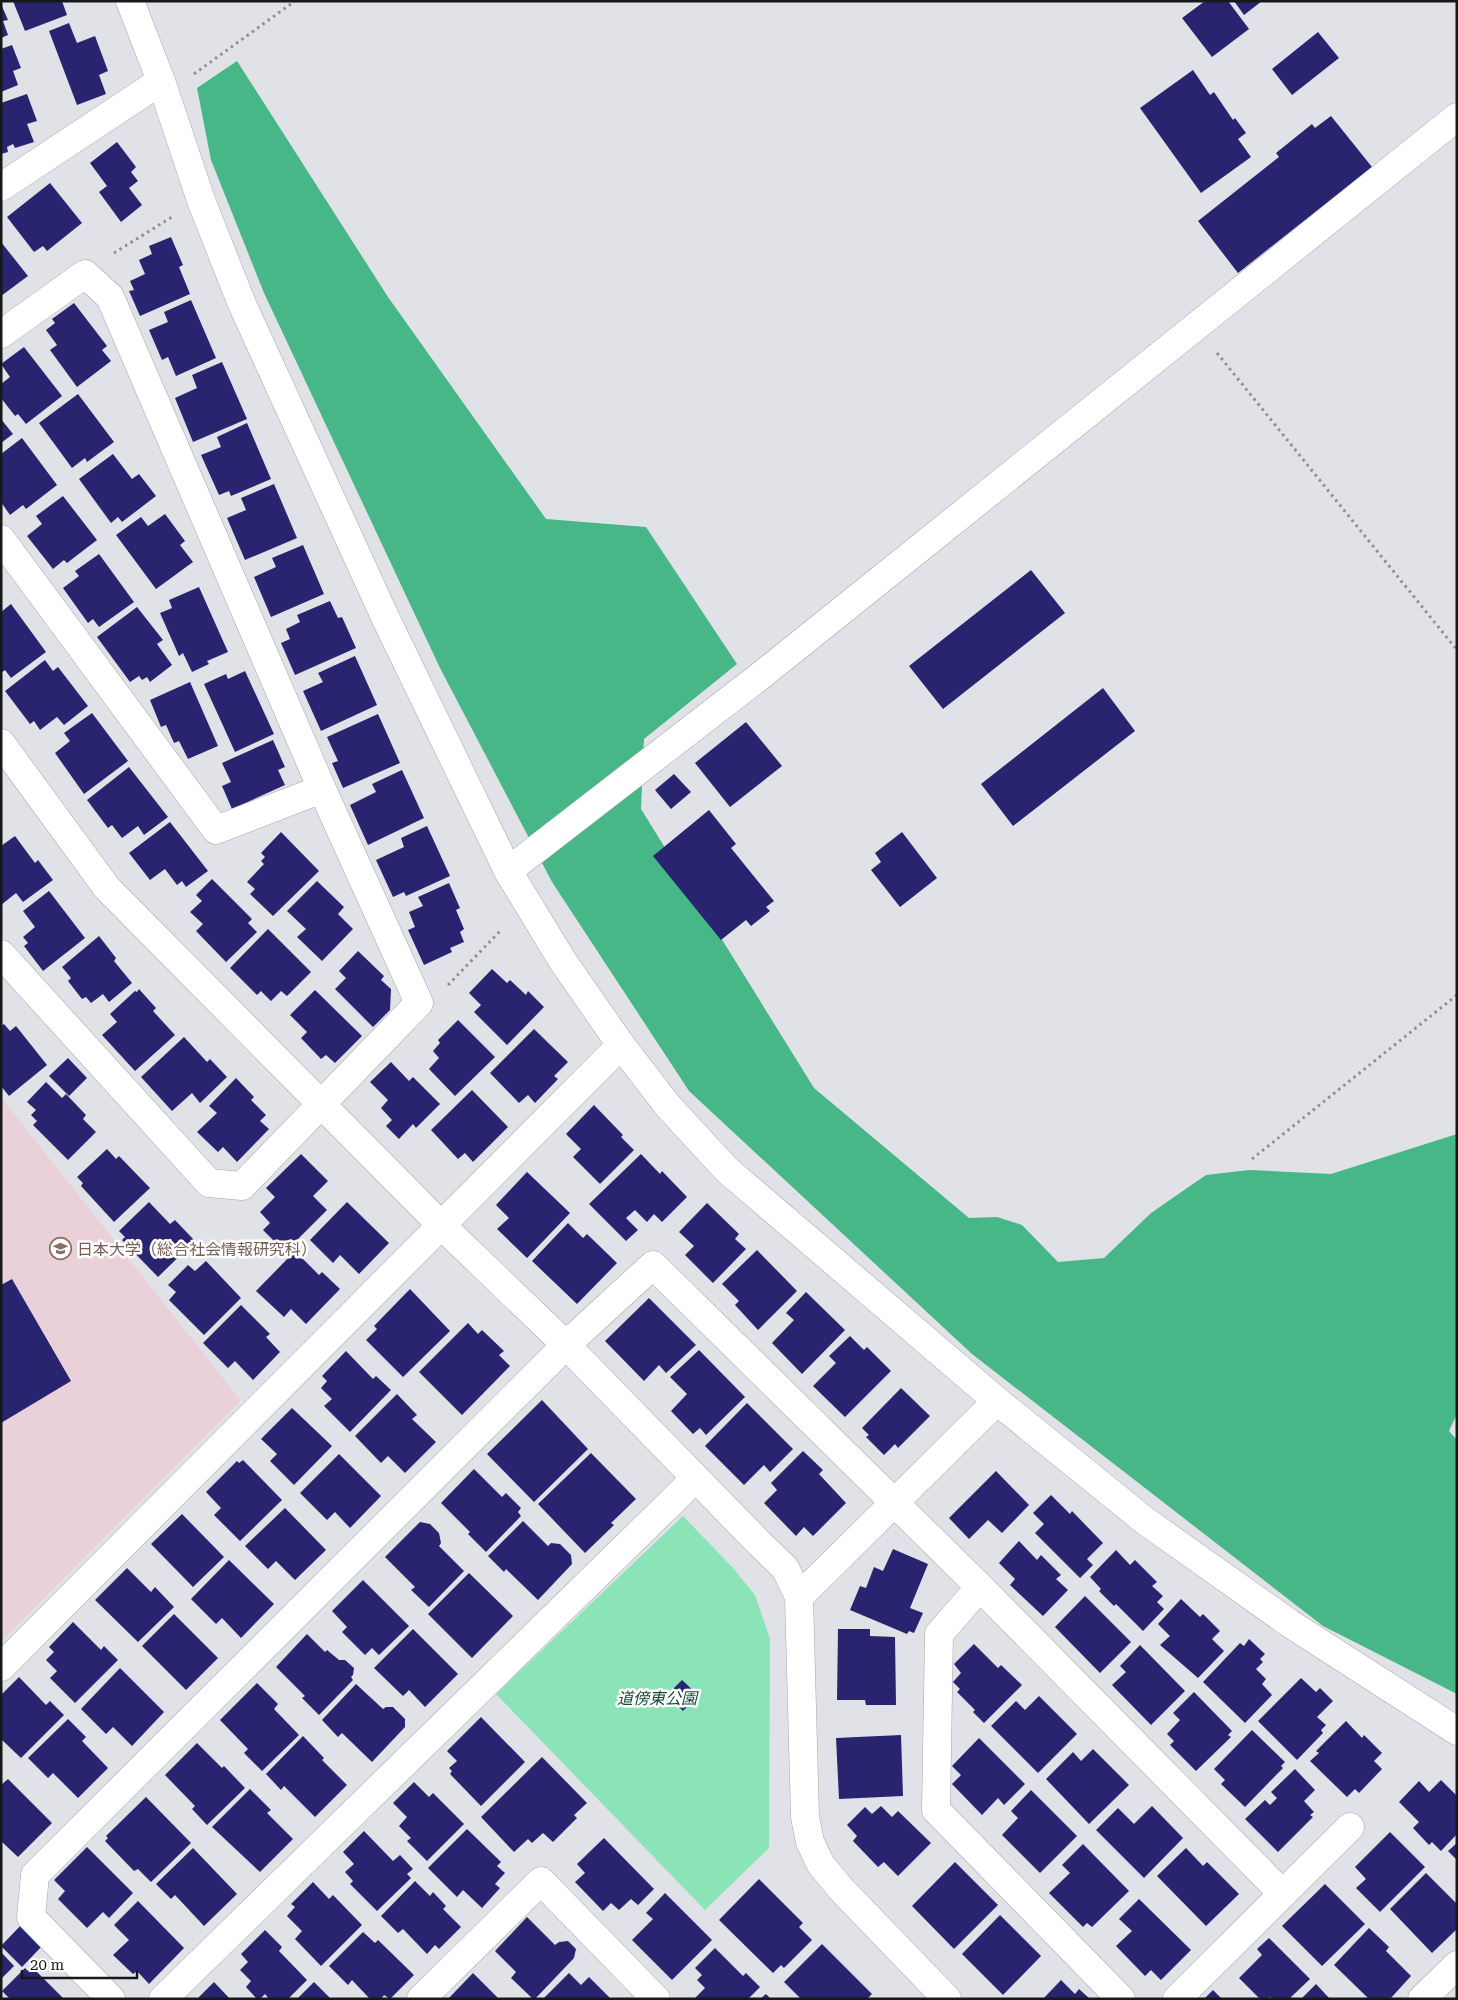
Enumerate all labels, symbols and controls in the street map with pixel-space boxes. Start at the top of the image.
school or university icon: 日本大学（総合社会情報研究科） [49,1237,73,1261]
place label: 日本大学（総合社会情報研究科） [77,1240,317,1259]
park label: 道傍東公園 [617,1689,699,1708]
scale bar [22,1948,138,1980]
text: 20 m [30,1956,65,1974]

